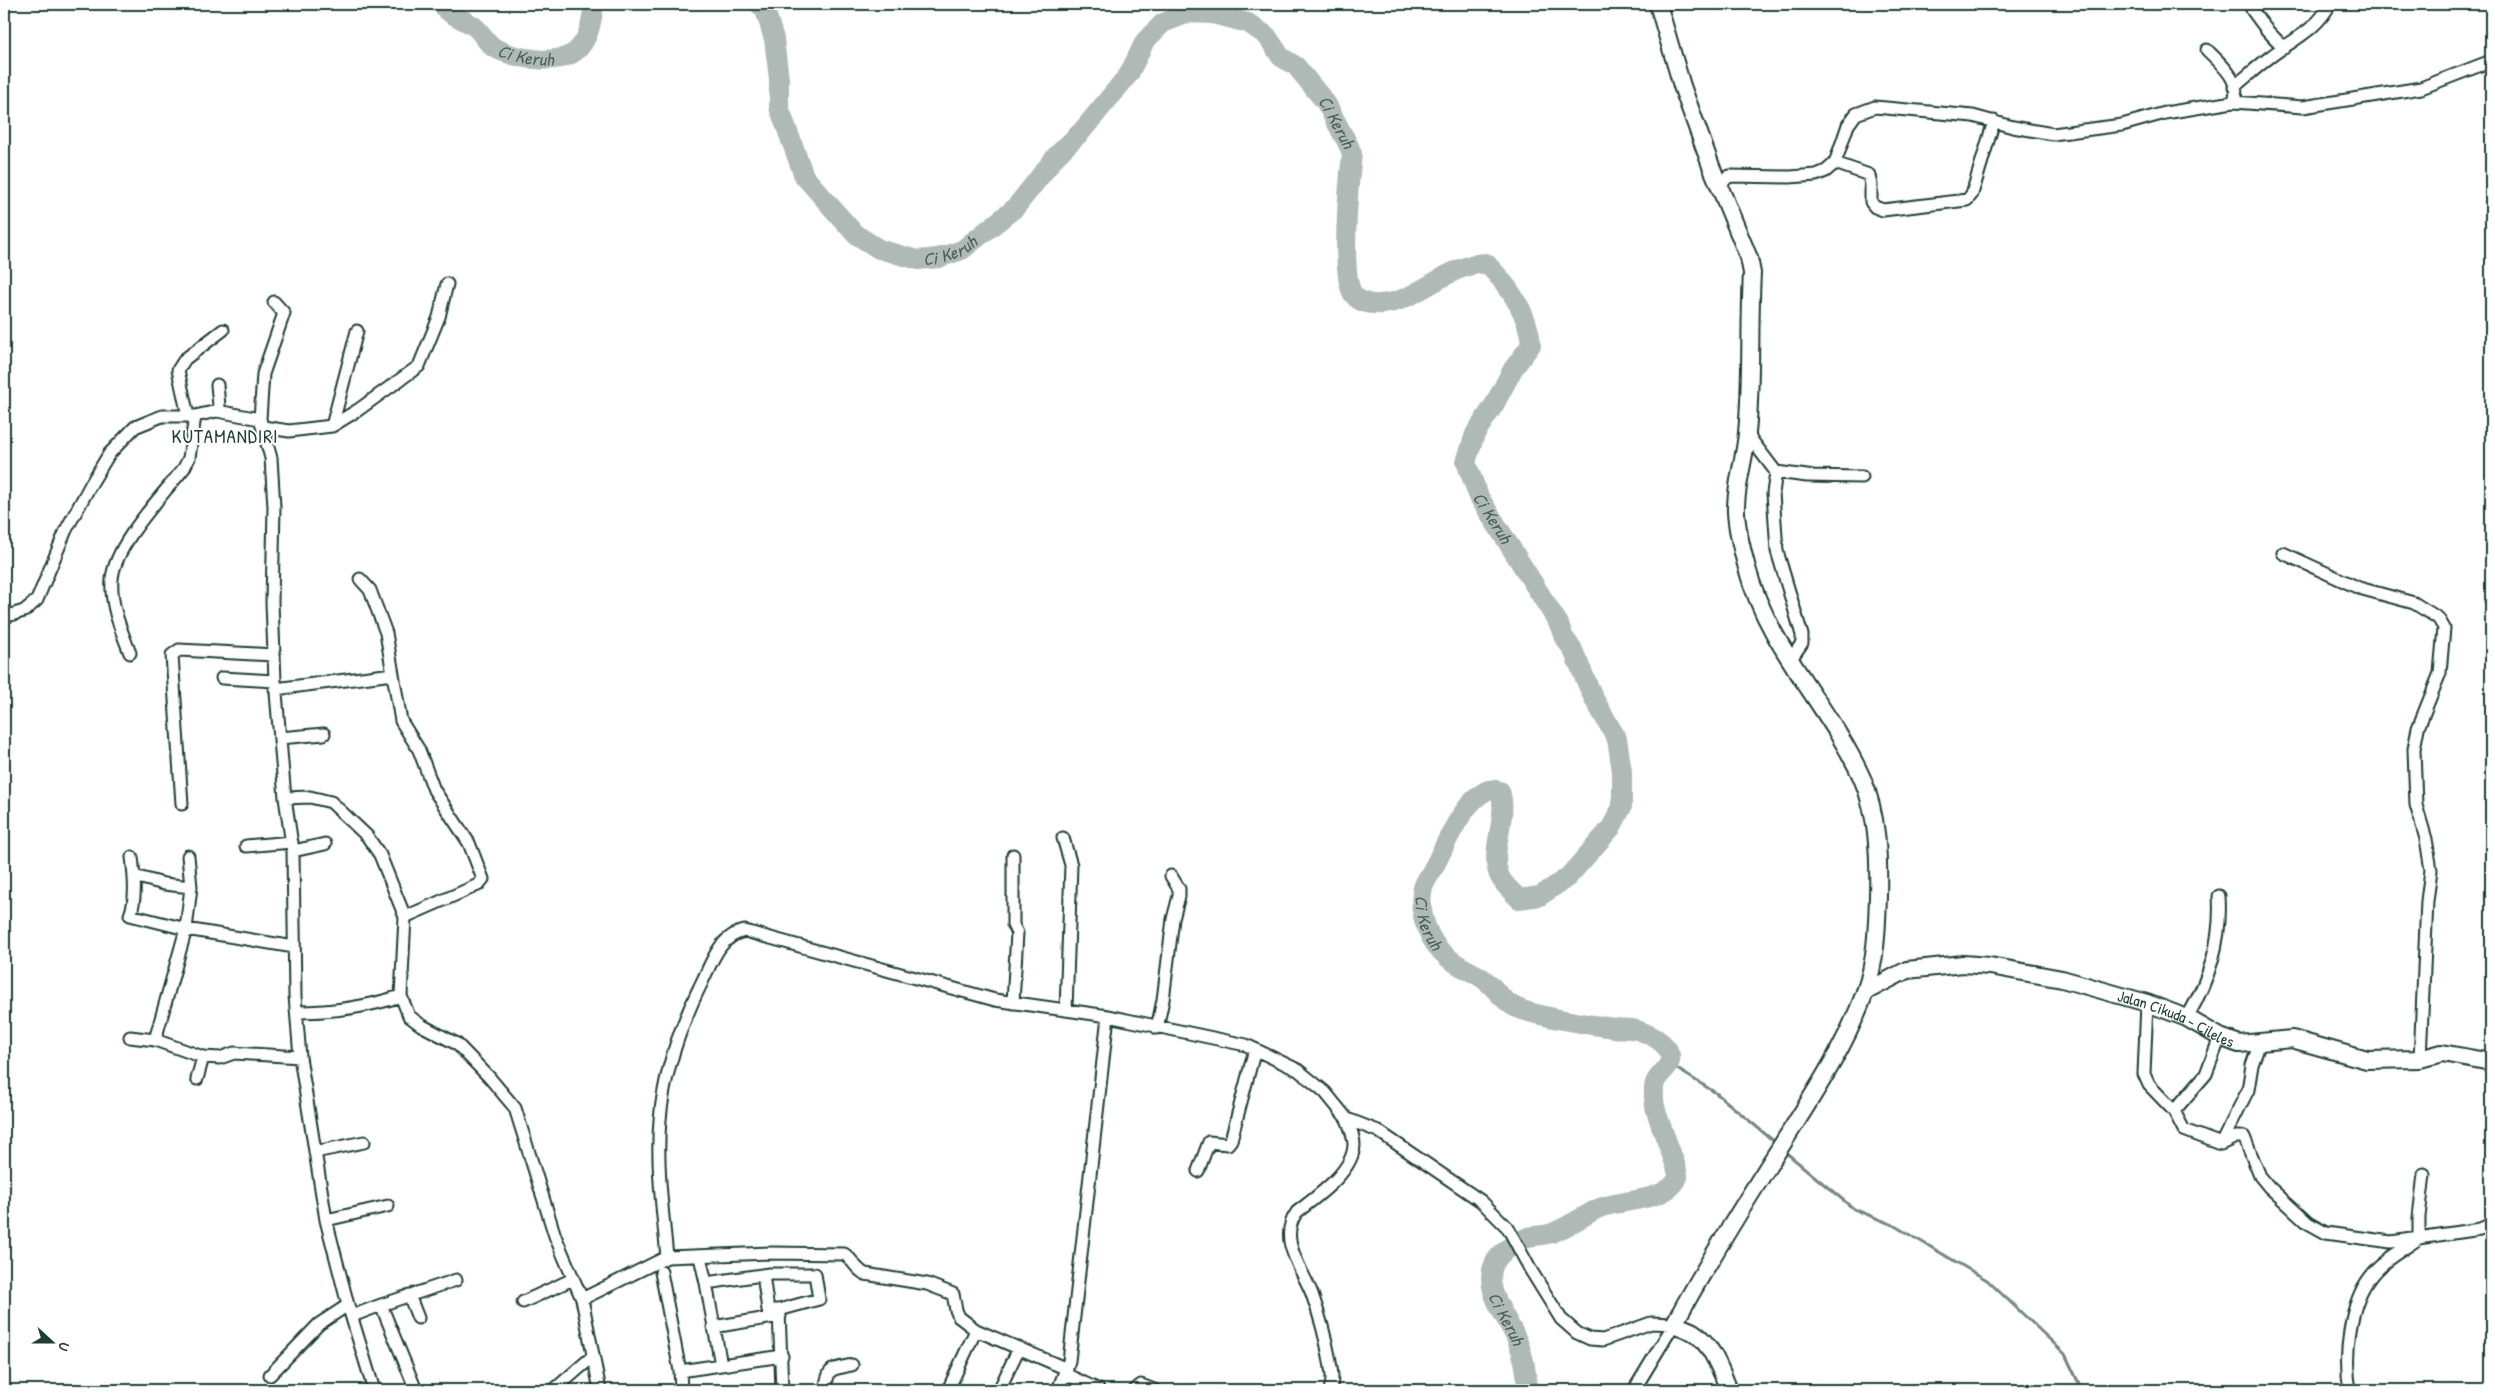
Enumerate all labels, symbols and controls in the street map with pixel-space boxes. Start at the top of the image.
water label: Ci Keruh [494,38,556,72]
water label: Ci Keruh [1313,90,1362,154]
water label: Ci Keruh [922,229,983,271]
district label: KUTAMANDIRI [172,423,278,449]
water label: Ci Keruh [1467,487,1519,549]
water label: Ci Keruh [1409,895,1449,956]
street label: Jalan Cikuda - Cileles [2115,984,2237,1052]
water label: Ci Keruh [1482,1289,1531,1350]
north arrow [28,1316,78,1366]
text: U [54,1340,75,1354]

